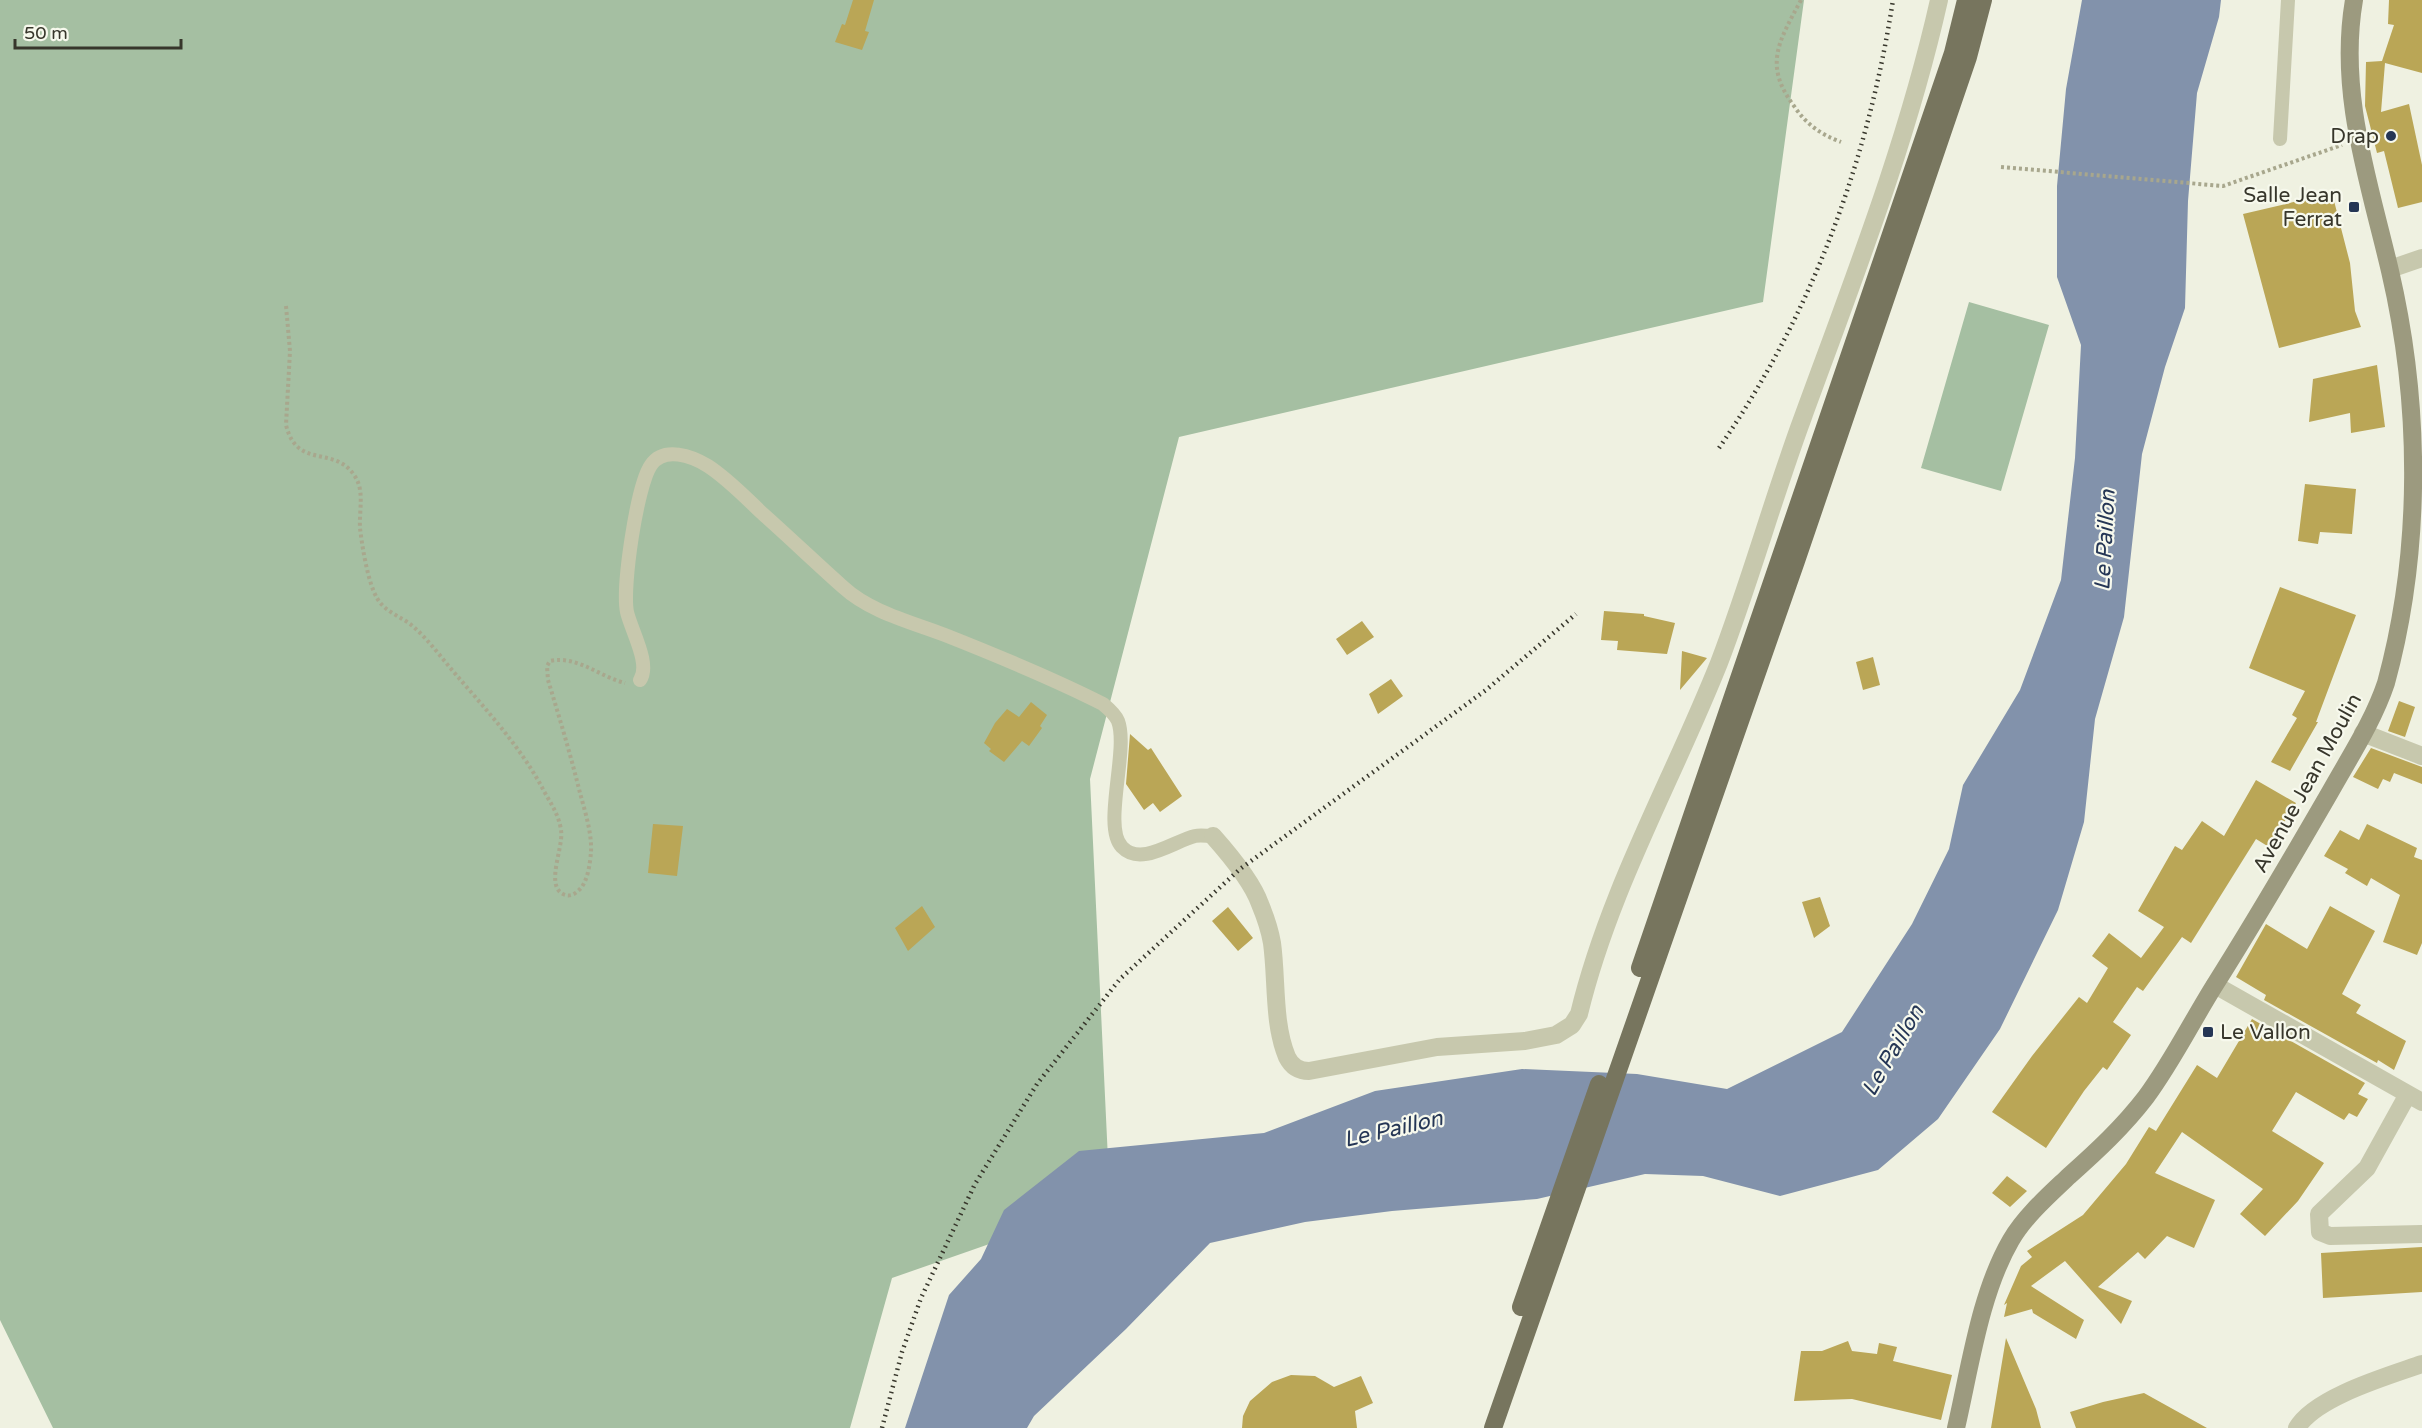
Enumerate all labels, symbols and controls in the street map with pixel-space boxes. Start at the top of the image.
scale bar [15,12,182,50]
text: 50 m [24,22,68,44]
place label: Drap [2330,124,2379,149]
marker: Drap [2384,129,2398,143]
place label: Salle Jean Ferrat [2243,183,2342,232]
marker: Salle Jean Ferrat [2347,200,2361,214]
water label: Le Paillon [2089,489,2121,591]
street label: Avenue Jean Moulin [2248,689,2367,877]
water label: Le Paillon [1856,1000,1930,1101]
place label: Le Vallon [2220,1020,2311,1045]
marker: Le Vallon [2201,1025,2215,1039]
water label: Le Paillon [1341,1105,1446,1153]

